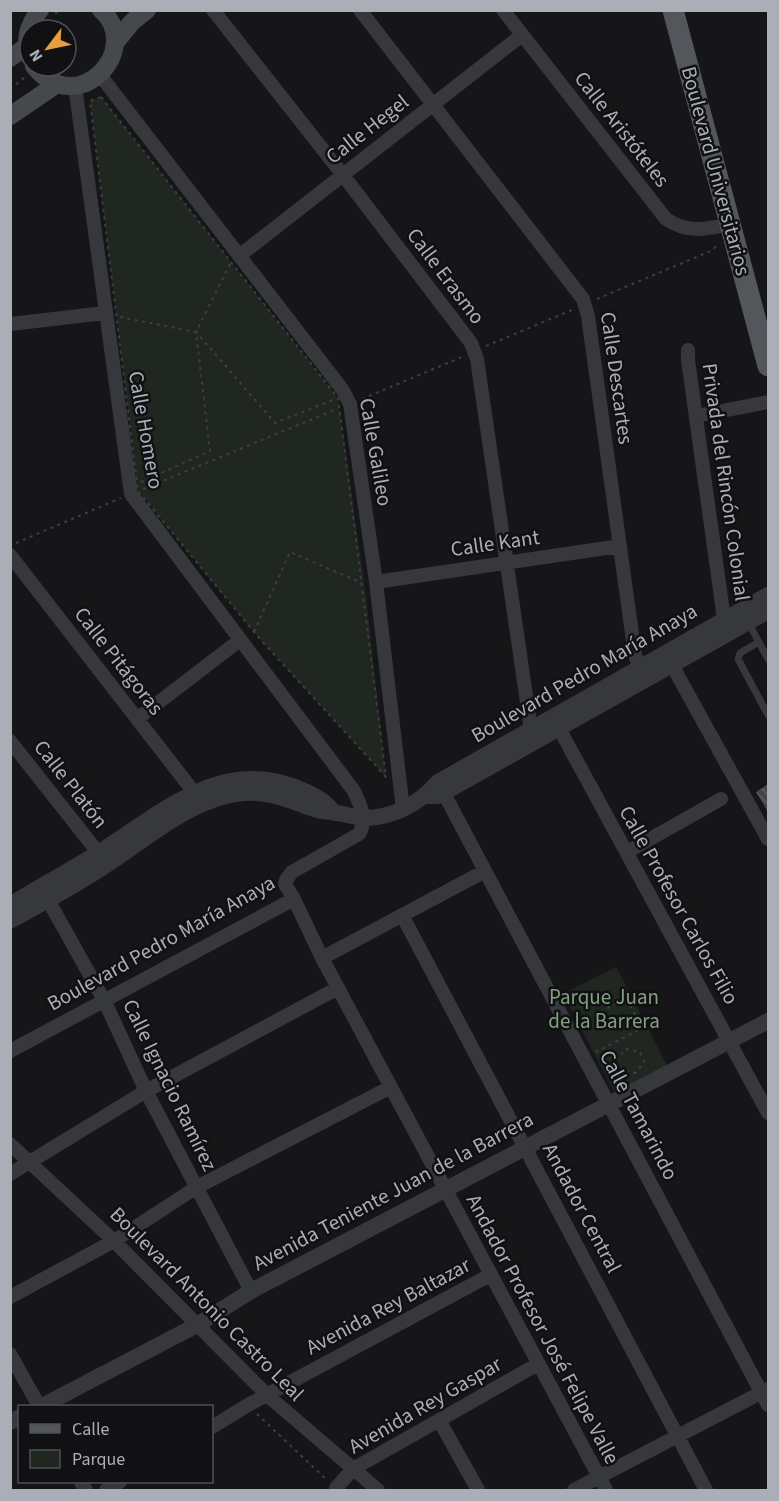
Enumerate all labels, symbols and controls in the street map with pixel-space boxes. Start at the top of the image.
north arrow [18,18,78,78]
text: N [24,45,48,66]
street label: Boulevard Universitarios [674,63,758,279]
street label: Calle Aristóteles [567,65,677,193]
street label: Calle Hegel [319,87,415,171]
street label: Calle Erasmo [400,221,492,331]
street label: Calle Descartes [593,310,641,446]
street label: Privada del Rincón Colonial [694,361,758,603]
street label: Calle Homero [121,369,171,491]
street label: Calle Galileo [352,396,400,508]
street label: Calle Kant [449,522,541,564]
street label: Boulevard Pedro María Anaya [465,596,703,750]
street label: Calle Pitágoras [67,601,171,722]
street label: Calle Platón [27,733,115,835]
street label: Calle Profesor Carlos Filio [612,800,746,1010]
street label: Boulevard Pedro María Anaya [42,868,280,1018]
park label: Parque Juan de la Barrera [548,982,660,1036]
street label: Calle Ignacio Ramírez [115,994,225,1176]
street label: Calle Tamarindo [592,1045,686,1185]
street label: Avenida Teniente Juan de la Barrera [247,1104,539,1278]
street label: Andador Central [535,1138,629,1278]
street label: Andador Profesor José Felipe Valle [459,1189,627,1469]
street label: Boulevard Antonio Castro Leal [103,1200,311,1408]
street label: Avenida Rey Baltazar [300,1250,476,1362]
street label: Avenida Rey Gaspar [343,1349,508,1461]
legend [18,1405,213,1483]
text: Calle [72,1417,110,1442]
text: Parque [72,1447,125,1472]

